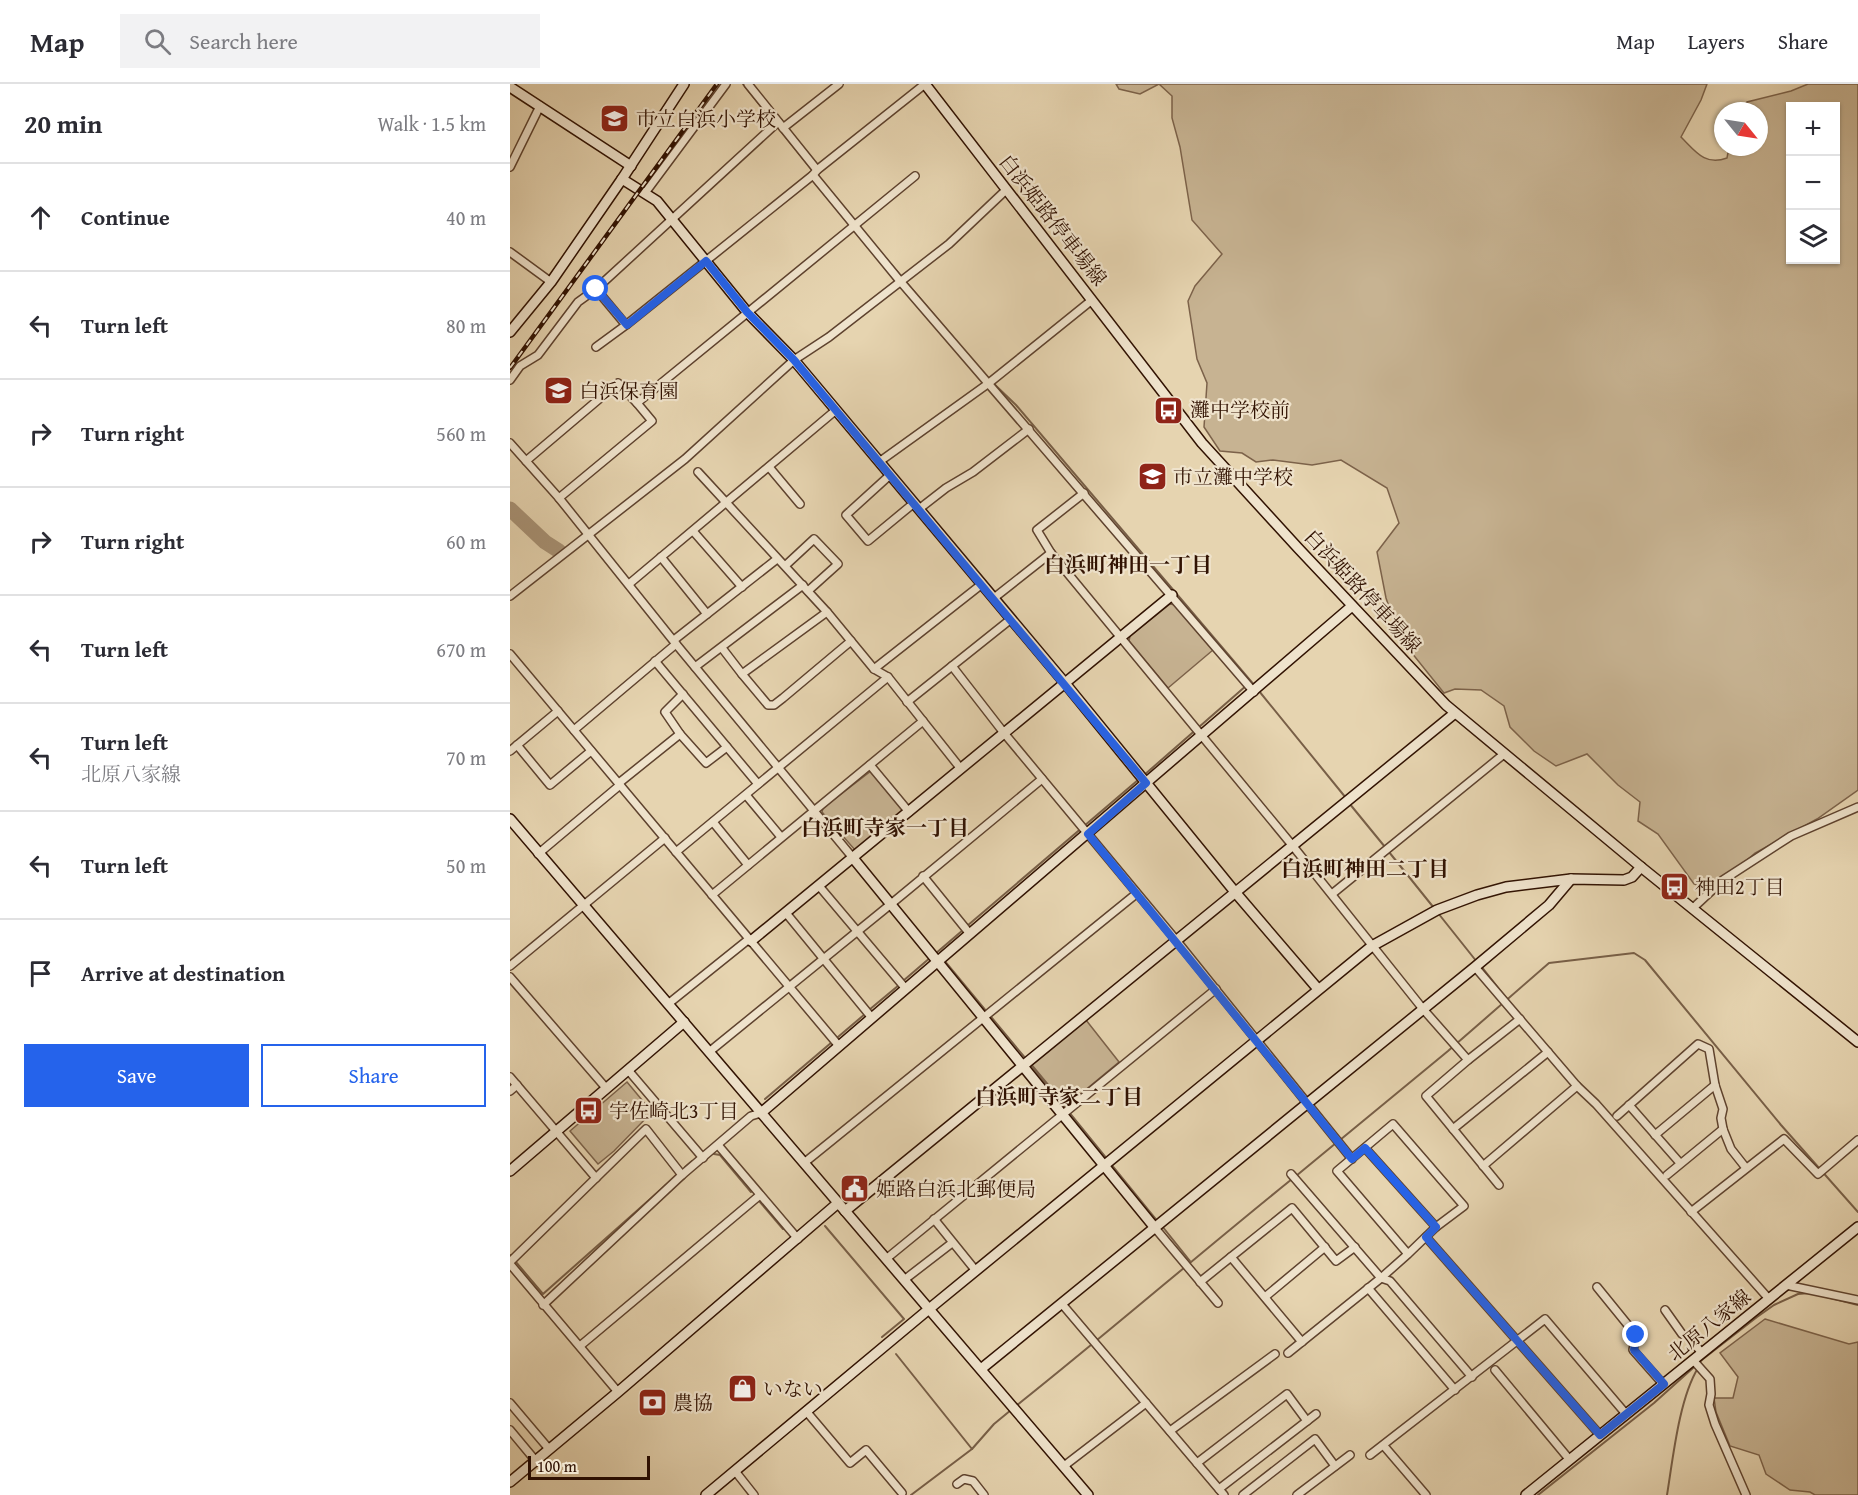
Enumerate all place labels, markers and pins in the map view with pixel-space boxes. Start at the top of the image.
school or university icon: 市立白浜小学校 [599,103,631,135]
place label: 市立白浜小学校 [636,104,776,133]
school or university icon: 白浜保育園 [542,375,574,407]
place label: 白浜保育園 [579,376,679,405]
bus stop icon: 灘中学校前 [1153,394,1185,426]
place label: 灘中学校前 [1190,395,1290,424]
school or university icon: 市立灘中学校 [1136,461,1168,493]
place label: 市立灘中学校 [1173,462,1293,491]
bus stop icon: 神田2丁目 [1658,871,1690,903]
place label: 神田2丁目 [1695,872,1785,901]
bus stop icon: 宇佐崎北3丁目 [572,1095,604,1127]
place label: 宇佐崎北3丁目 [609,1096,739,1125]
public building icon: 姫路白浜北郵便局 [839,1173,871,1205]
place label: 姫路白浜北郵便局 [876,1174,1036,1203]
shop icon: いない [726,1373,758,1405]
place label: いない [763,1374,823,1403]
bank icon: 農協 [636,1387,668,1419]
place label: 農協 [673,1388,713,1417]

